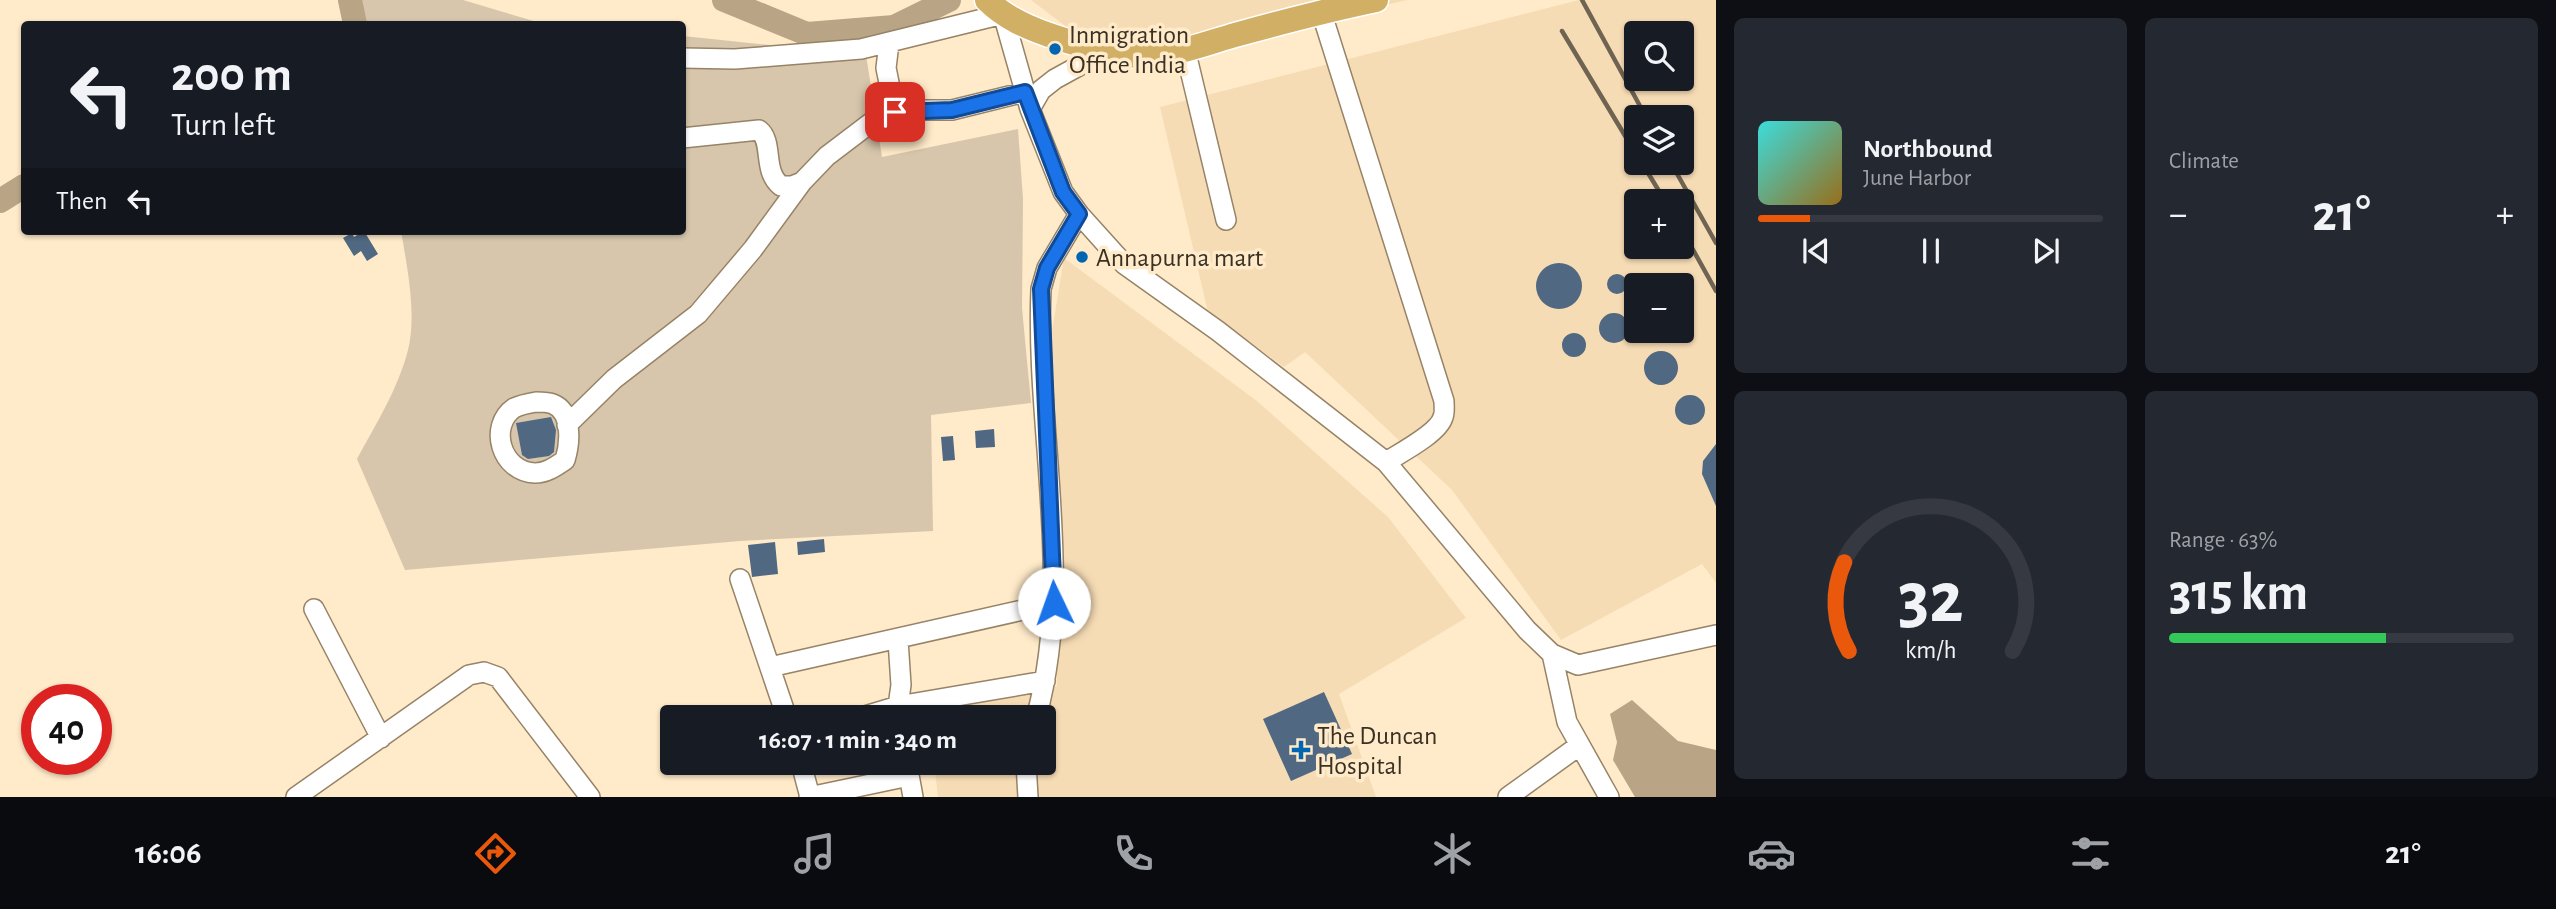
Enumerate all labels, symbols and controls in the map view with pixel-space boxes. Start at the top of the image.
map controls [1624,21,1694,343]
button: search [1624,21,1694,91]
place label: Inmigration Office India [1069,22,1189,78]
marker: Inmigration Office India [1047,41,1063,57]
icon: left [56,49,147,140]
text: 200 m [171,51,292,100]
pin [865,82,925,142]
icon: arrive [876,93,914,131]
button: layers [1624,105,1694,175]
text: Turn left [171,109,275,141]
text: Northbound [1863,136,1992,162]
text: Climate [2169,150,2239,173]
text: June Harbor [1863,167,1971,190]
icon: left [121,182,159,220]
text: Then [56,188,107,214]
text: 21° [2312,188,2371,240]
button: + [1624,189,1694,259]
text: − [2169,196,2187,234]
text: + [2496,196,2514,234]
icon: previous [1797,232,1835,270]
icon: pause [1912,232,1950,270]
icon: next [2027,232,2065,270]
place label: Annapurna mart [1096,245,1263,271]
marker: Annapurna mart [1074,249,1090,265]
button: − [1624,273,1694,343]
text: Range · 63% [2169,529,2277,552]
text: 32 [1898,563,1963,636]
position arrow [1017,566,1091,640]
text: 315 km [2169,567,2308,619]
text: km/h [1905,638,1956,663]
speed limit sign: 40 [21,684,112,775]
place label: The Duncan Hospital [1317,723,1437,779]
text: 16:07 · 1 min · 340 m [759,727,957,753]
marker: The Duncan Hospital [1291,740,1311,760]
icon: directions [471,829,520,878]
icon: music [790,829,839,878]
icon: phone [1109,829,1158,878]
icon: climate [1428,829,1477,878]
icon: car [1747,829,1796,878]
icon: filters [2066,829,2115,878]
text: 16:06 [135,837,201,869]
text: 21° [2385,837,2421,869]

